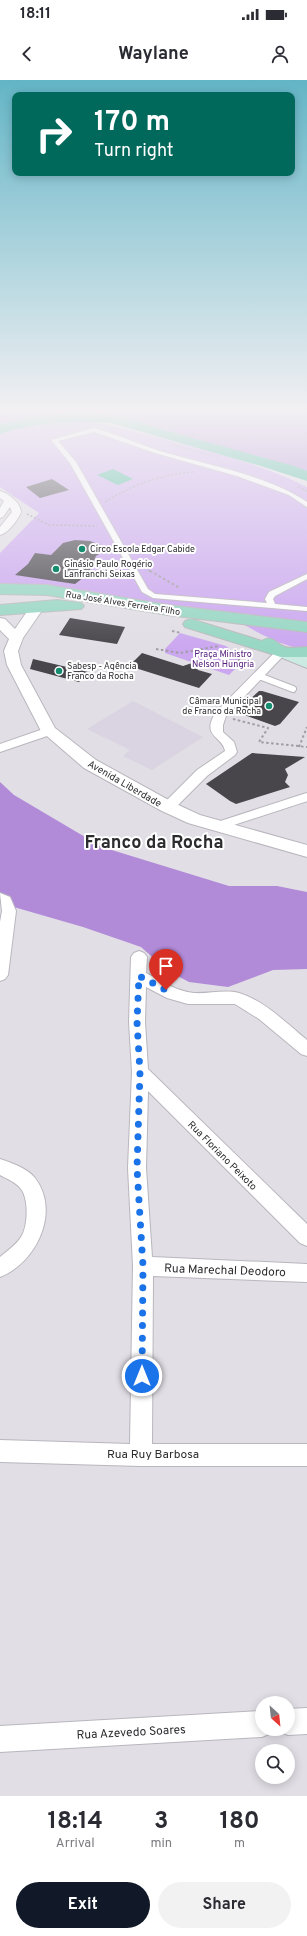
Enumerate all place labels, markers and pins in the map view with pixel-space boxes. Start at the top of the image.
marker: Circo Escola Edgar Cabide [77,544,87,554]
place label: Circo Escola Edgar Cabide [90,544,195,555]
place label: Ginásio Paulo Rogério Lanfranchi Seixas [64,559,152,580]
marker: Ginásio Paulo Rogério Lanfranchi Seixas [51,564,61,574]
place label: Sabesp - Agência Franco da Rocha [67,661,137,682]
marker: Sabesp - Agência Franco da Rocha [54,666,64,676]
place label: Câmara Municipal de Franco da Rocha [182,696,261,717]
marker: Câmara Municipal de Franco da Rocha [264,701,274,711]
pin [149,949,183,990]

